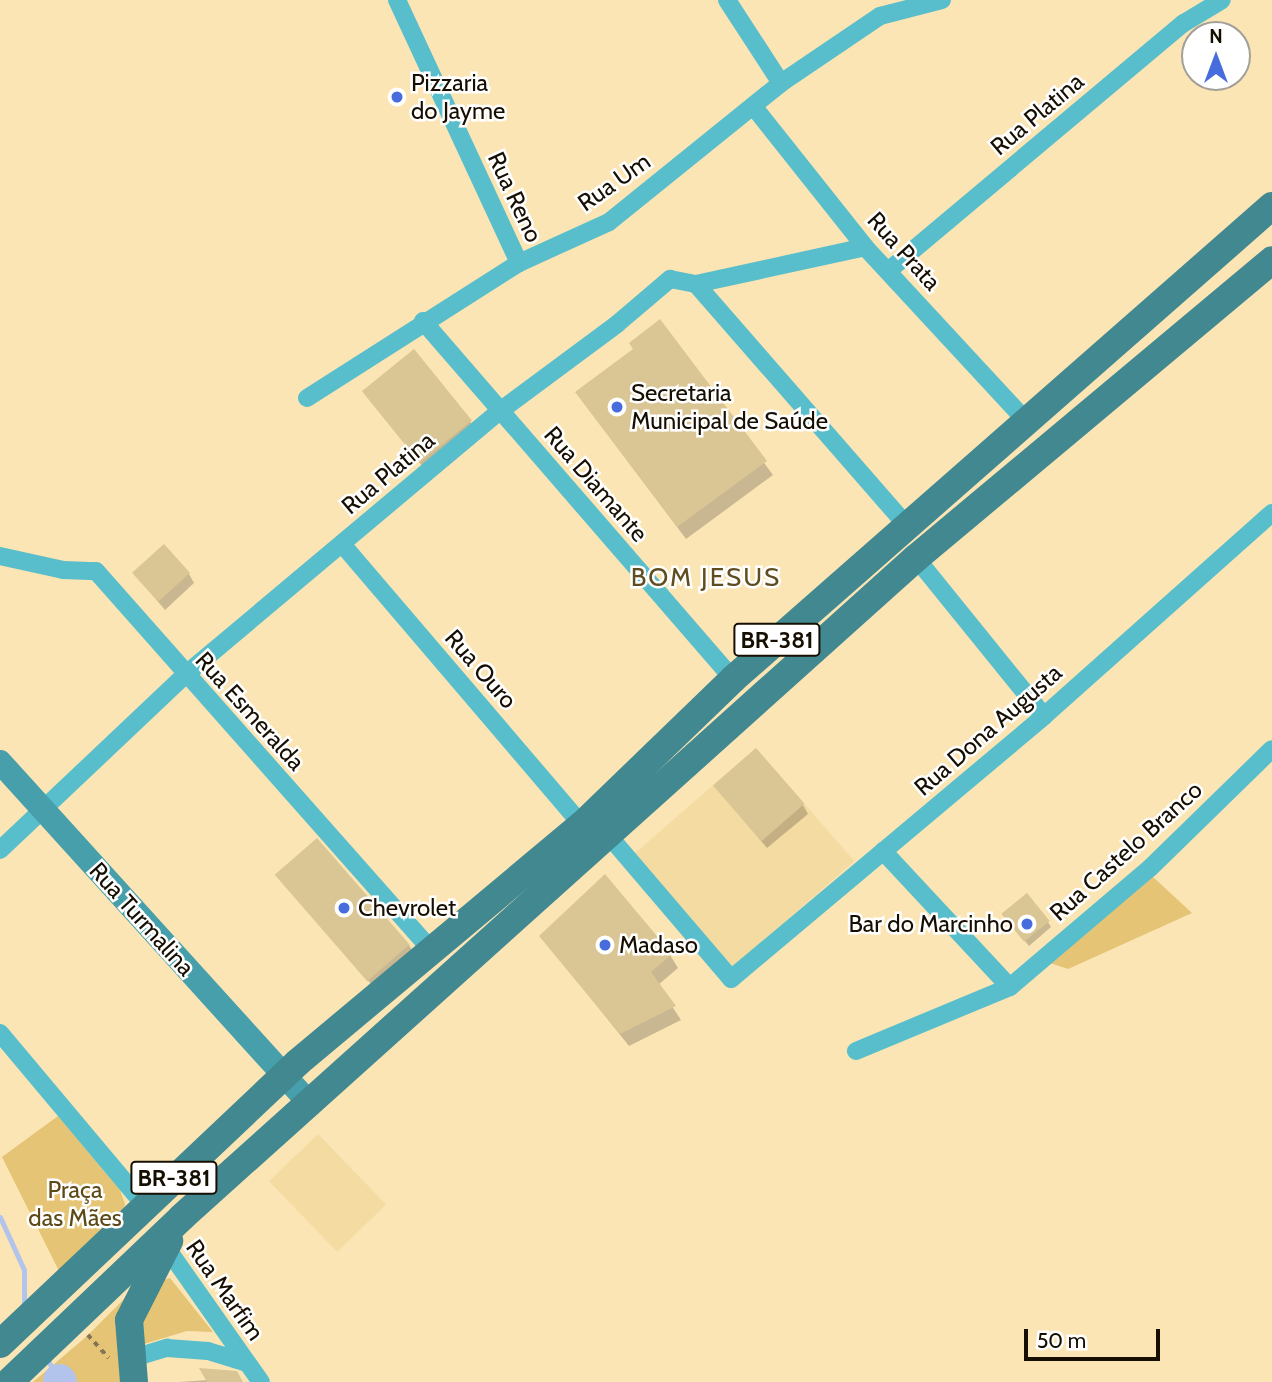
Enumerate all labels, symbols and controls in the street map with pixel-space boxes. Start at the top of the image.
north arrow [1181,21,1251,91]
text: N [1209,25,1223,48]
street label: Rua Platina [985,67,1089,161]
place label: Pizzaria do Jayme [411,69,505,125]
marker: Pizzaria do Jayme [389,89,405,105]
street label: Rua Reno [482,147,548,247]
street label: Rua Um [572,147,656,217]
street label: Rua Prata [861,206,947,296]
place label: Secretaria Municipal de Saúde [631,379,828,435]
marker: Secretaria Municipal de Saúde [609,399,625,415]
street label: Rua Diamante [538,420,654,548]
street label: Rua Platina [336,426,440,520]
district label: BOM JESUS [632,562,780,594]
road number: BR-381 [733,620,821,660]
street label: Rua Ouro [439,624,523,714]
street label: Rua Esmeralda [189,646,311,776]
street label: Rua Dona Augusta [908,658,1068,802]
street label: Rua Castelo Branco [1044,775,1208,927]
street label: Rua Turmalina [84,856,200,982]
place label: Chevrolet [358,894,456,922]
marker: Chevrolet [336,900,352,916]
place label: Bar do Marcinho [849,910,1013,938]
marker: Bar do Marcinho [1019,916,1035,932]
place label: Madaso [619,931,698,959]
marker: Madaso [597,937,613,953]
road number: BR-381 [130,1158,218,1198]
park label: Praça das Mães [28,1176,122,1232]
street label: Rua Marfim [180,1234,270,1346]
scale bar [1027,1316,1164,1360]
text: 50 m [1037,1328,1086,1353]

